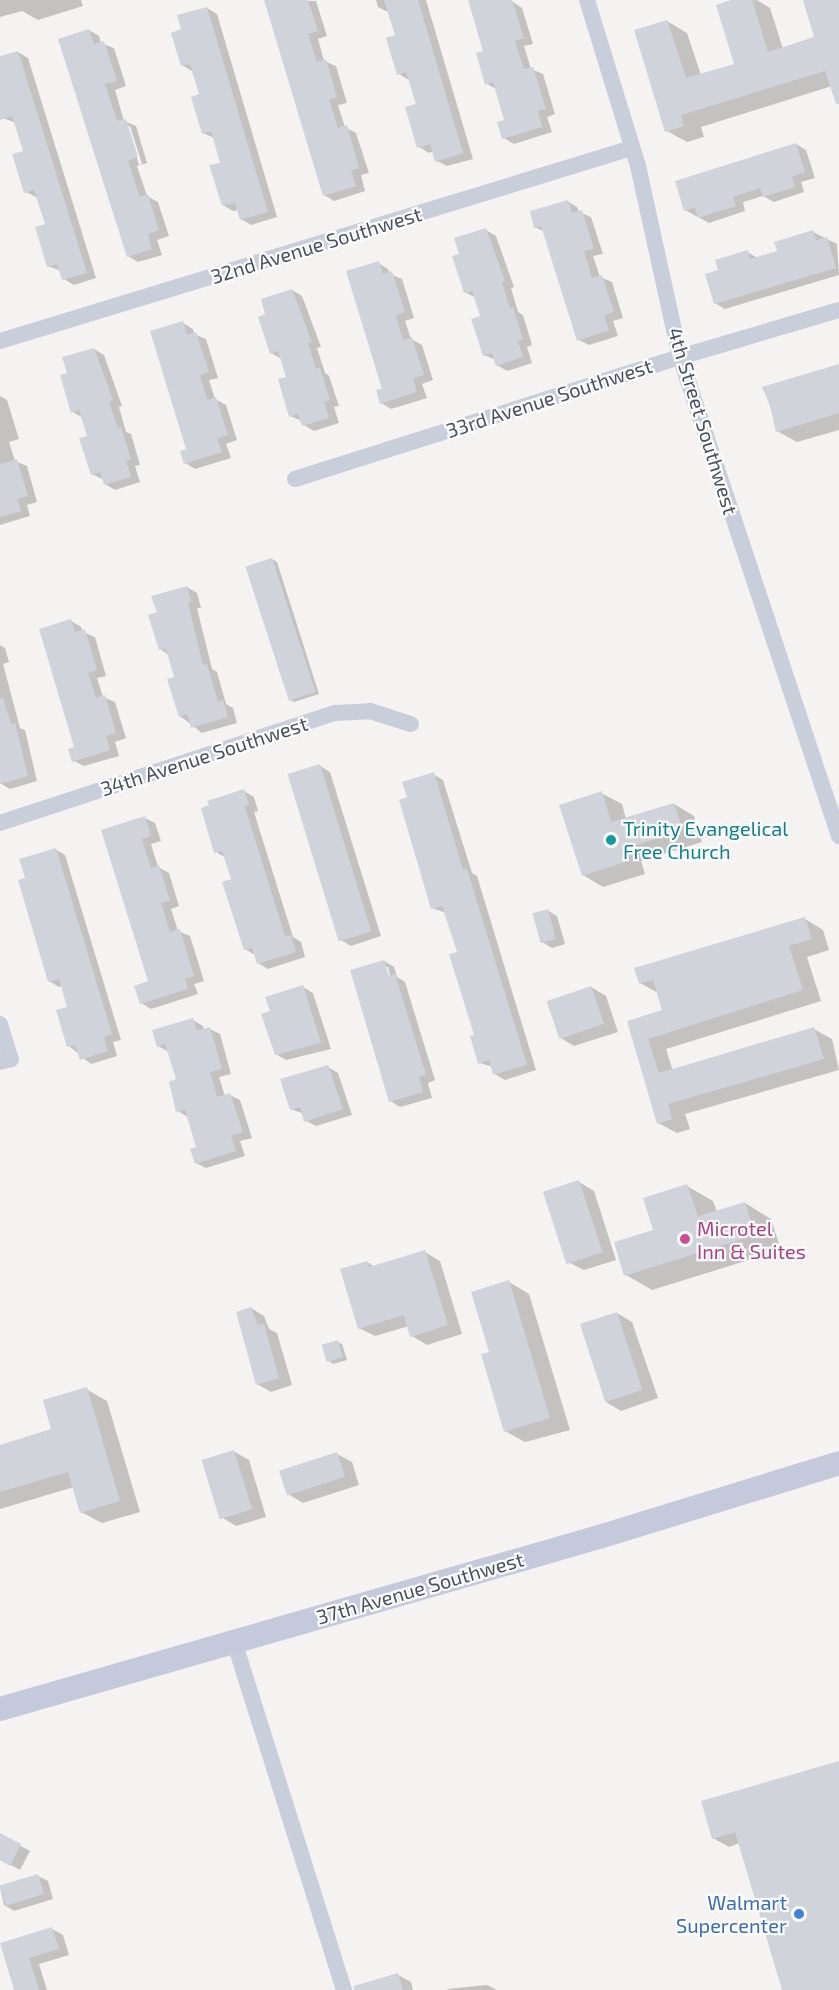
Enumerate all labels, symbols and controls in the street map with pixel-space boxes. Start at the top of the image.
street label: 32nd Avenue Southwest [208,201,424,289]
street label: 4th Street Southwest [663,325,743,517]
street label: 33rd Avenue Southwest [443,353,655,443]
street label: 34th Avenue Southwest [97,711,311,801]
place label: Trinity Evangelical Free Church [623,816,789,863]
marker: Trinity Evangelical Free Church [604,833,618,847]
place label: Microtel Inn & Suites [697,1216,806,1263]
marker: Microtel Inn & Suites [678,1232,692,1246]
street label: 37th Avenue Southwest [314,1547,526,1629]
place label: Walmart Supercenter [676,1890,787,1937]
marker: Walmart Supercenter [792,1907,806,1921]

